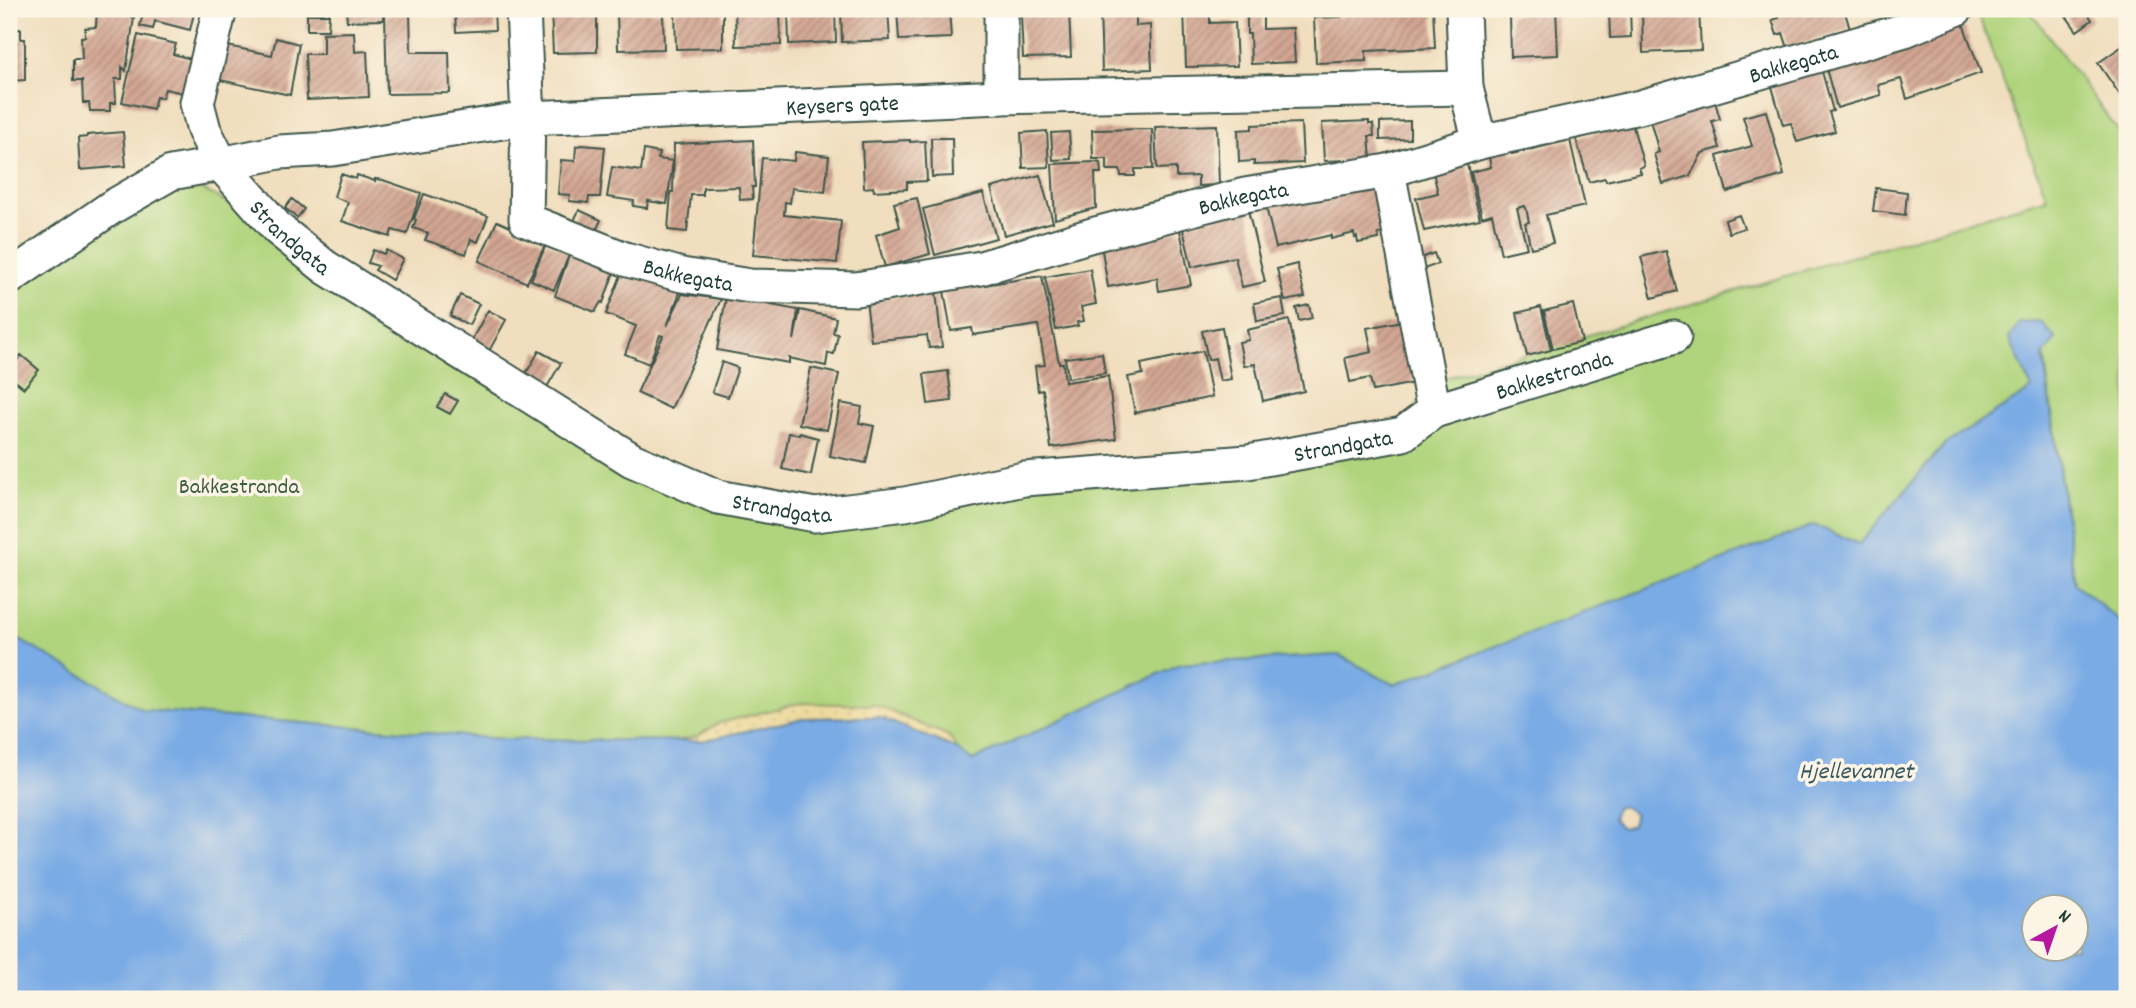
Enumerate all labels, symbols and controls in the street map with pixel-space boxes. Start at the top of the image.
street label: Bakkegata [1746,37,1843,94]
street label: Keysers gate [785,89,900,127]
street label: Bakkegata [1195,175,1292,226]
street label: Strandgata [240,194,337,286]
street label: Bakkegata [639,252,736,303]
street label: Bakkestranda [1492,344,1618,411]
street label: Strandgata [1291,423,1397,473]
park label: Bakkestranda [179,472,300,505]
street label: Strandgata [729,487,835,535]
water label: Hjellevannet [1799,756,1915,790]
north arrow [2021,892,2090,962]
text: N [2051,904,2076,931]

